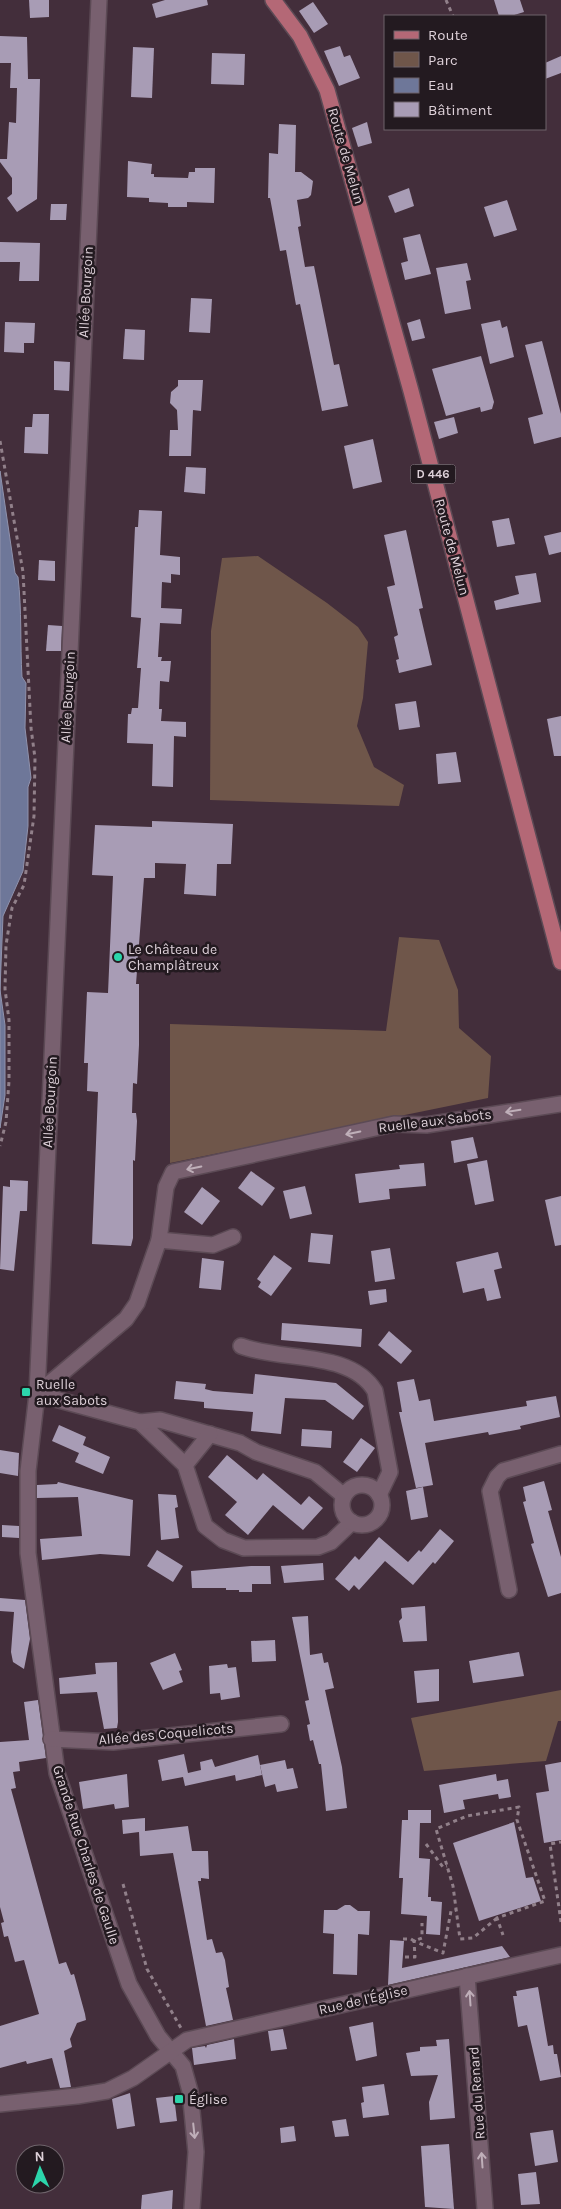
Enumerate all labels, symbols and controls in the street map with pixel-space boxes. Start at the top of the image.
legend [384,15,546,130]
text: Route [428,26,468,44]
text: Parc [428,51,458,69]
text: Eau [428,76,454,94]
text: Bâtiment [428,101,492,119]
street label: Route de Melun [324,106,368,206]
street label: Allée Bourgoin [75,246,97,338]
road number: D 446 [410,464,456,484]
street label: Route de Melun [431,497,473,597]
street label: Allée Bourgoin [57,651,79,743]
place label: Le Château de Champlâtreux [128,941,219,974]
marker: Le Château de Champlâtreux [112,951,124,963]
street label: Allée Bourgoin [39,1056,61,1148]
street label: Ruelle aux Sabots [377,1106,493,1136]
one-way arrow [505,1107,521,1117]
one-way arrow [345,1129,361,1138]
one-way arrow [186,1164,202,1173]
place label: Ruelle aux Sabots [36,1376,107,1409]
marker: Ruelle aux Sabots [20,1386,32,1398]
street label: Allée des Coquelicots [98,1720,234,1748]
street label: Grande Rue Charles de Gaulle [49,1763,123,1947]
street label: Rue de l'Église [317,1981,409,2018]
one-way arrow [465,1991,474,2007]
street label: Rue du Renard [465,2046,489,2140]
place label: Église [189,2090,227,2108]
marker: Église [173,2093,185,2105]
one-way arrow [189,2122,199,2138]
north arrow [15,2144,65,2194]
text: N [34,2148,45,2165]
one-way arrow [477,2153,486,2169]

